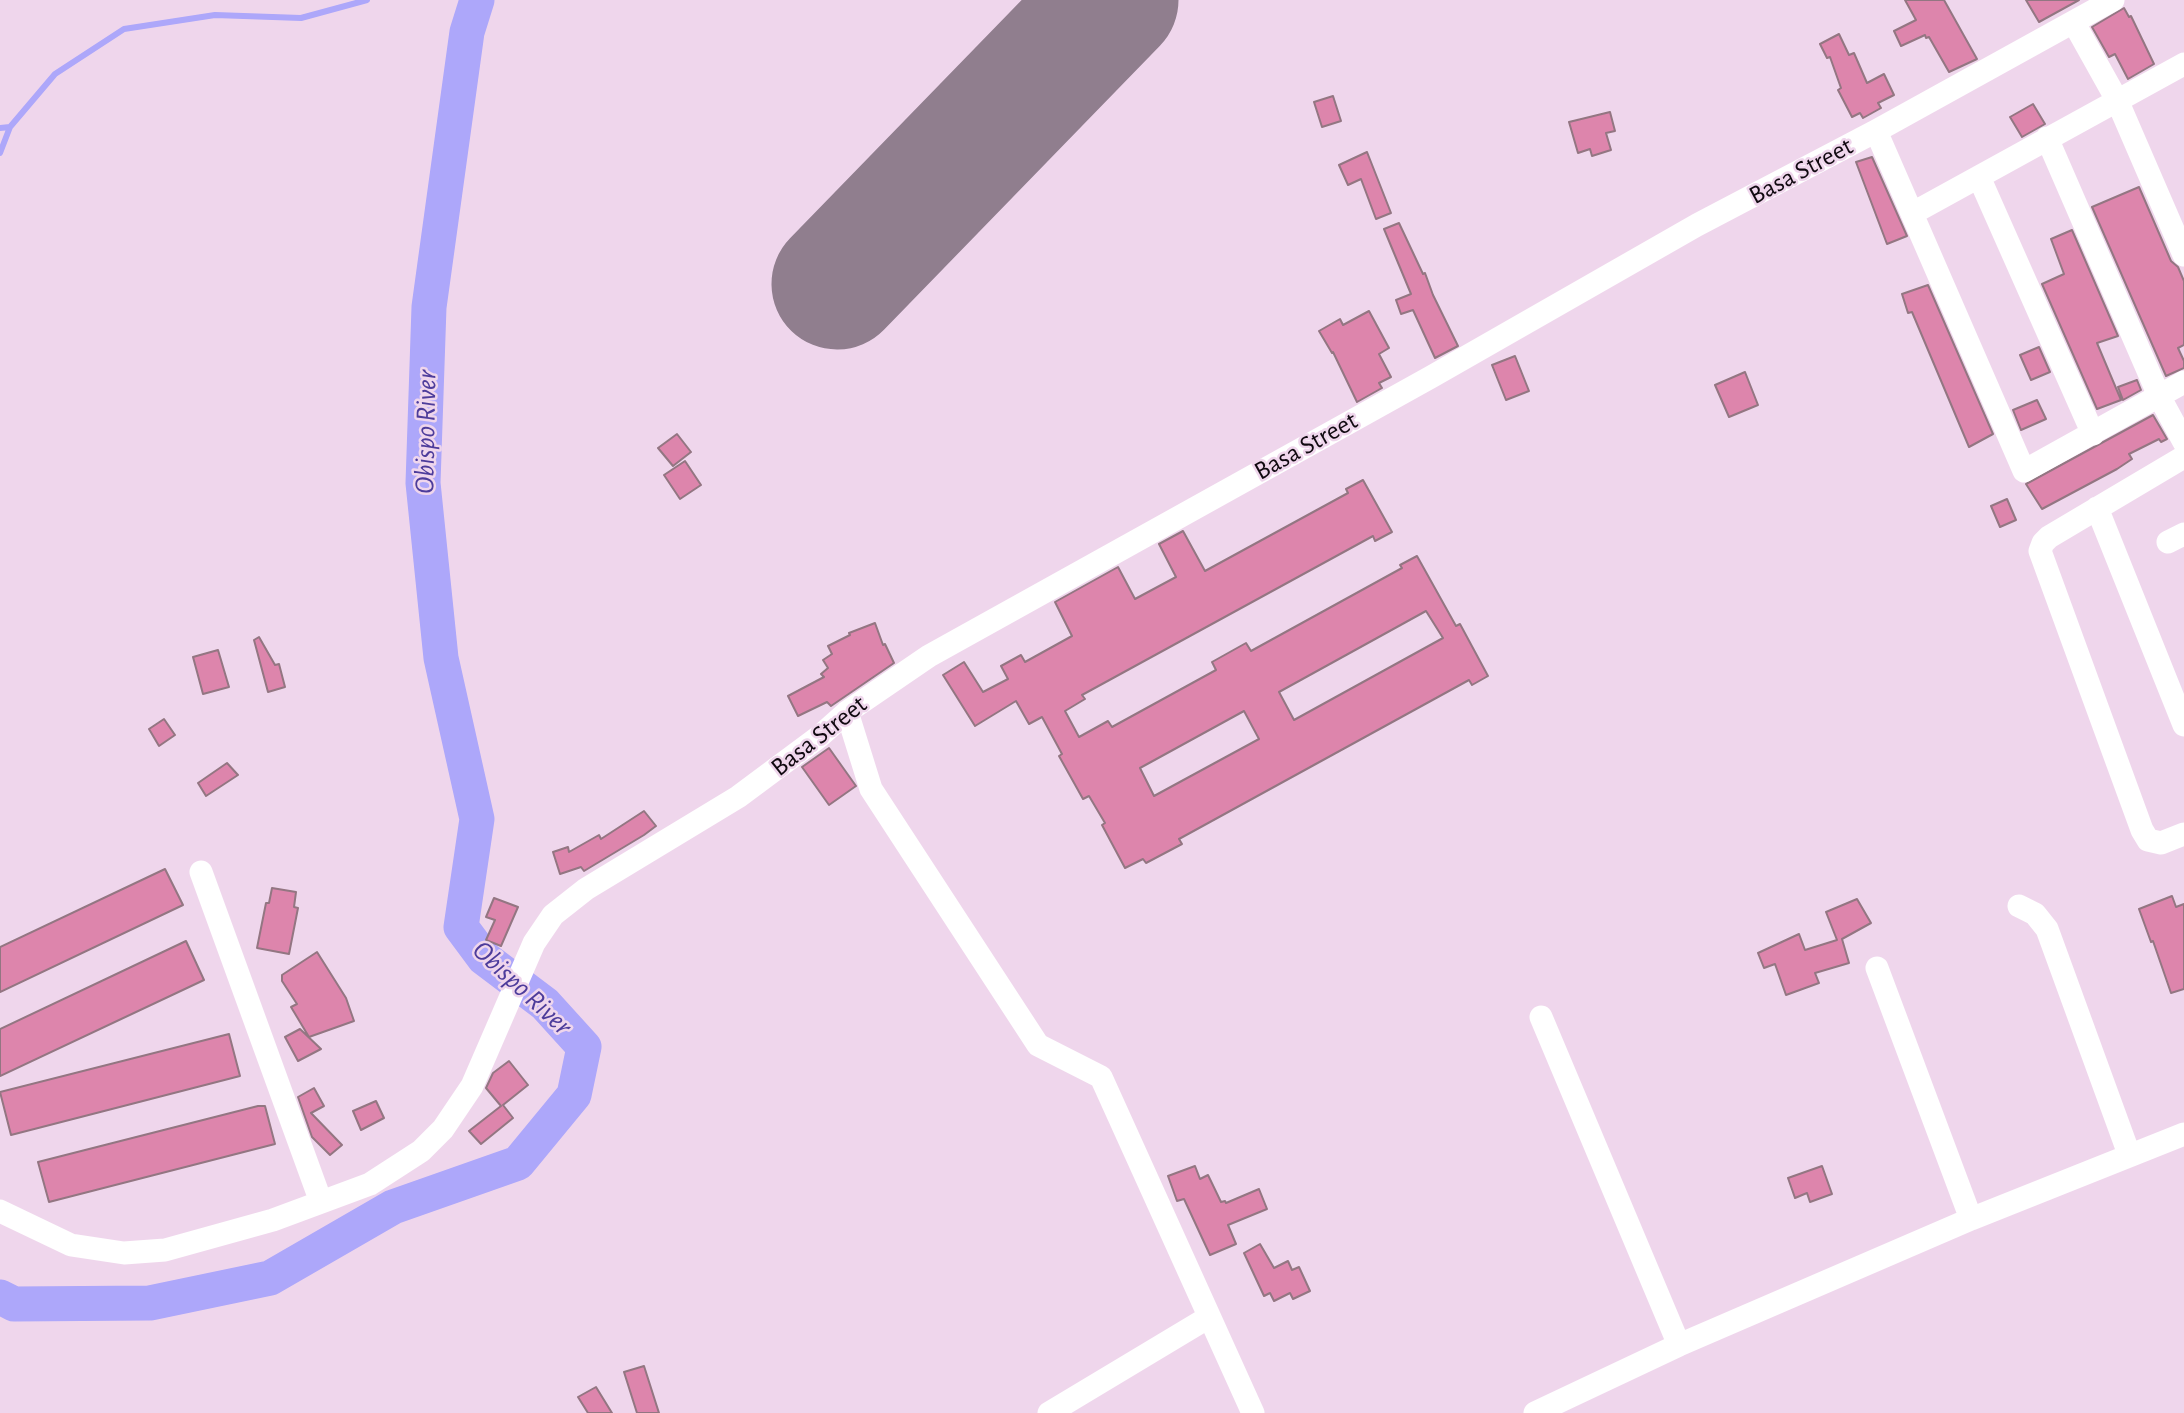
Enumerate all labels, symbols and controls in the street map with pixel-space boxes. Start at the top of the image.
street label: Basa Street [1744,131,1858,211]
water label: Obispo River [408,370,444,494]
street label: Basa Street [1249,405,1363,487]
street label: Basa Street [765,689,873,783]
water label: Obispo River [465,933,579,1043]

